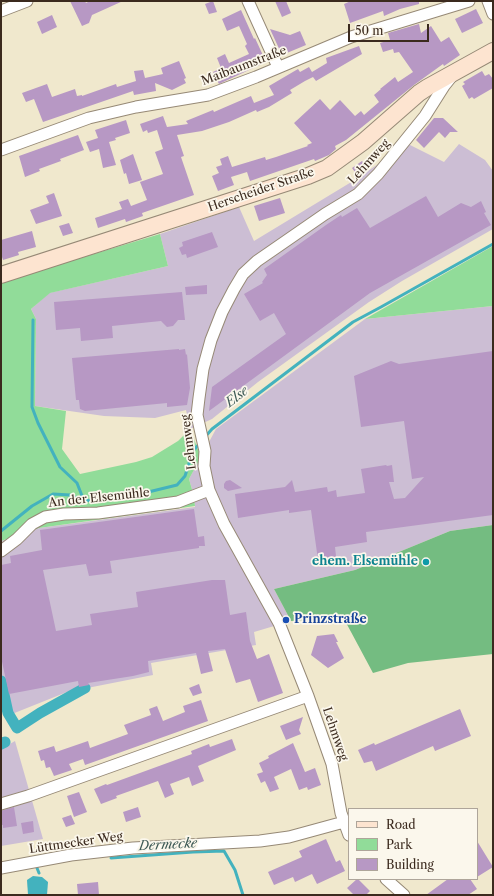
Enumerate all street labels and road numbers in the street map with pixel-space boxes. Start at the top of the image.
street label: Maibaumstraße [199,43,289,89]
street label: Lehmweg [345,137,393,187]
street label: Herscheider Straße [206,165,316,215]
street label: Lehmweg [178,414,200,470]
street label: An der Elsemühle [48,486,150,510]
street label: Lehmweg [319,705,351,763]
street label: Lüttmecker Weg [28,829,124,857]

